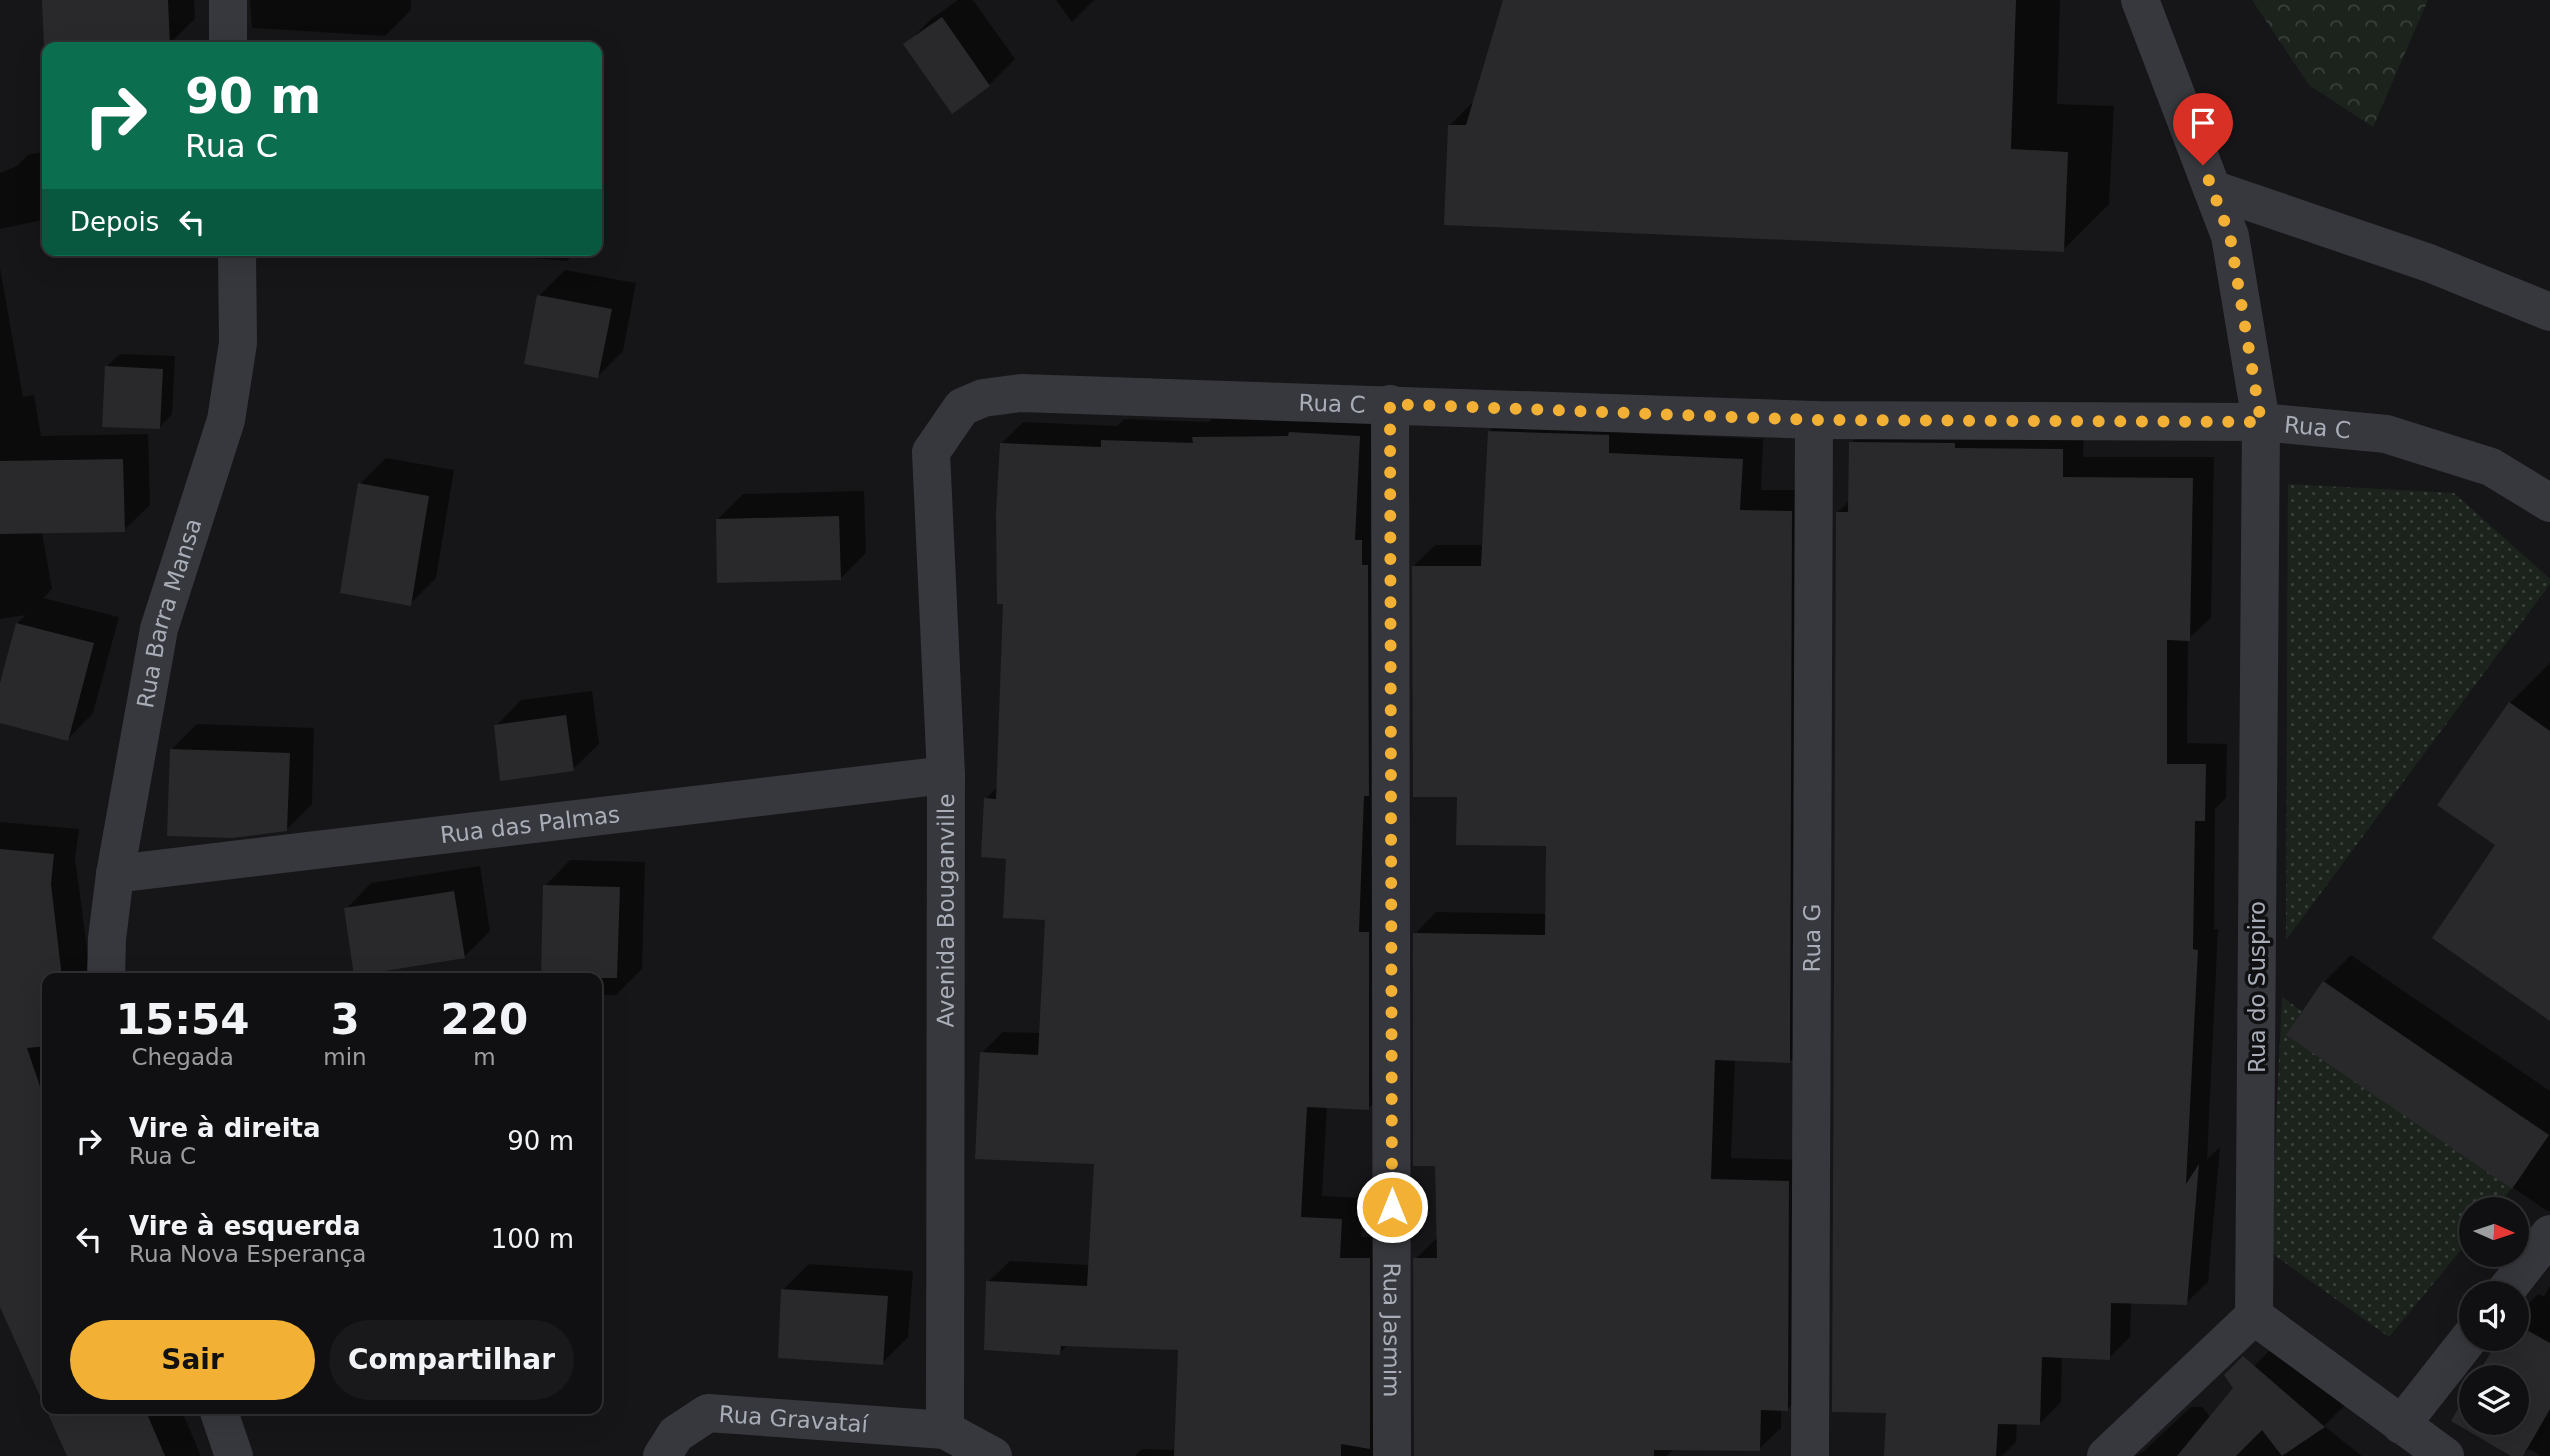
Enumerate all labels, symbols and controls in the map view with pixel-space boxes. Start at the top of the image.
text: 90 m [185,68,321,125]
icon: right [70,70,161,161]
pin [2173,93,2233,165]
icon: arrive [2184,104,2222,142]
text: Rua C [185,127,278,165]
icon: left [173,203,211,241]
text: Depois [70,207,159,237]
street label: Rua C [1298,389,1366,418]
street label: Rua C [2283,411,2352,444]
street label: Rua Barra Mansa [132,515,207,710]
street label: Avenida Bouganville [933,794,959,1028]
street label: Rua das Palmas [439,801,621,848]
street label: Rua do Suspiro [2244,901,2270,1073]
street label: Rua G [1799,904,1825,972]
text: 15:54 [116,995,250,1044]
text: 3 [330,995,360,1044]
text: 220 [441,995,528,1044]
text: Chegada [132,1044,234,1070]
text: min [323,1044,367,1070]
text: m [473,1044,496,1070]
text: Vire à direita [129,1113,321,1143]
icon: right [70,1122,108,1160]
text: 90 m [507,1126,574,1156]
text: Rua C [129,1143,196,1169]
position arrow [1355,1170,1429,1244]
north arrow [2459,1197,2529,1267]
map controls [2459,1197,2529,1435]
text: Vire à esquerda [129,1211,361,1241]
icon: left [70,1220,108,1258]
text: 100 m [491,1224,574,1254]
text: Rua Nova Esperança [129,1241,366,1267]
street label: Rua Jasmim [1379,1262,1405,1398]
button: sound [2459,1281,2529,1351]
button: Sair [70,1320,315,1400]
button: Compartilhar [329,1320,574,1400]
button: layers [2459,1365,2529,1435]
street label: Rua Gravataí [718,1401,870,1437]

